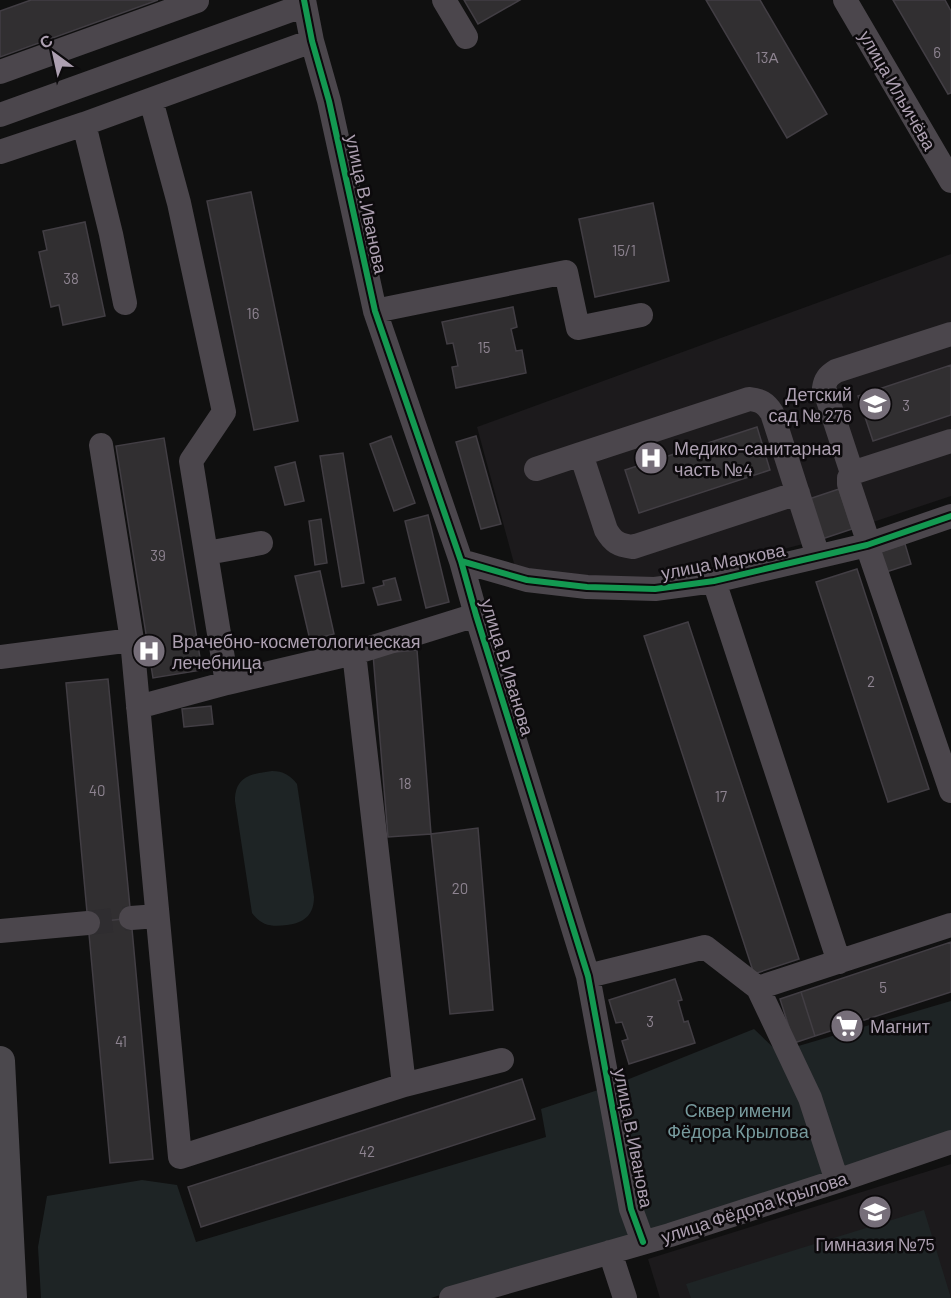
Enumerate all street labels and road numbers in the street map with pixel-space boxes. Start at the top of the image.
street label: улица Ильичёва [855,26,942,155]
street label: улица В.Иванова [342,132,393,277]
street label: улица Маркова [659,538,788,584]
street label: улица В.Иванова [477,596,540,739]
street label: улица В.Иванова [610,1066,659,1211]
street label: улица Фёдора Крылова [658,1166,851,1248]

